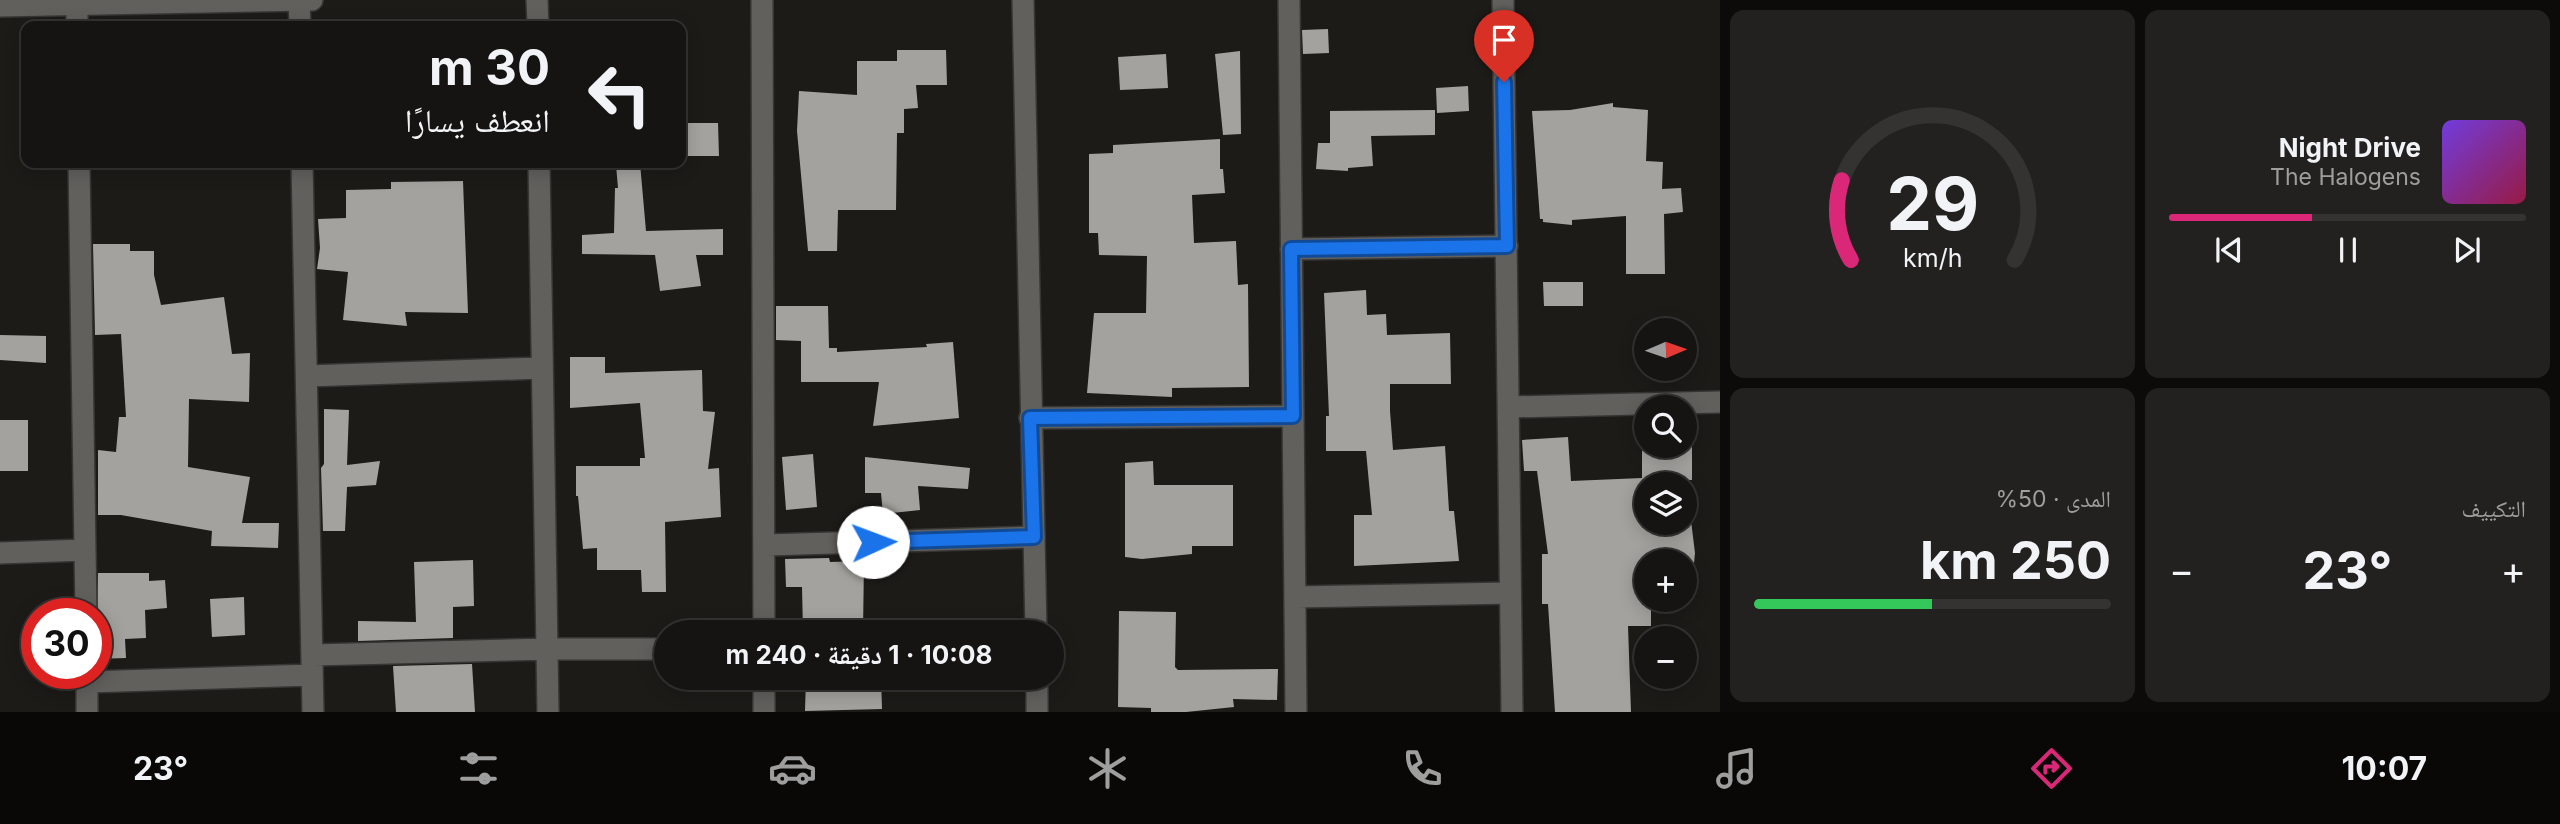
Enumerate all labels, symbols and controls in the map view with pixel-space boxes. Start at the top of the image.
pin [1474,10,1534,82]
icon: arrive [1485,21,1523,59]
text: 30 m [429,38,550,97]
icon: left [574,49,665,140]
text: انعطف يسارًا [405,101,550,140]
text: Night Drive [2279,132,2421,163]
text: 29 [1886,160,1979,249]
text: The Halogens [2270,163,2421,191]
icon: previous [2210,231,2248,269]
icon: pause [2329,231,2367,269]
icon: next [2448,231,2486,269]
text: km/h [1903,243,1962,273]
north arrow [1634,318,1698,382]
map controls [1634,318,1697,689]
button: search [1634,395,1697,458]
button: layers [1634,472,1697,535]
text: المدى · 50% [1995,485,2111,513]
text: التكييف [2461,495,2526,523]
position arrow [836,505,910,579]
text: 250 km [1920,529,2111,592]
text: 23° [2303,539,2392,602]
text: − [2169,547,2194,593]
text: + [2501,547,2526,593]
button: + [1634,549,1697,612]
speed limit sign: 30 [21,598,112,689]
button: − [1634,626,1697,689]
text: 10:08 · 1 دقيقة · 240 m [726,639,992,670]
icon: filters [454,744,503,793]
icon: car [768,744,817,793]
icon: climate [1083,744,1132,793]
icon: phone [1398,744,1447,793]
icon: music [1712,744,1761,793]
icon: directions [2027,744,2076,793]
text: 23° [133,749,188,788]
text: 10:07 [2342,749,2427,788]

